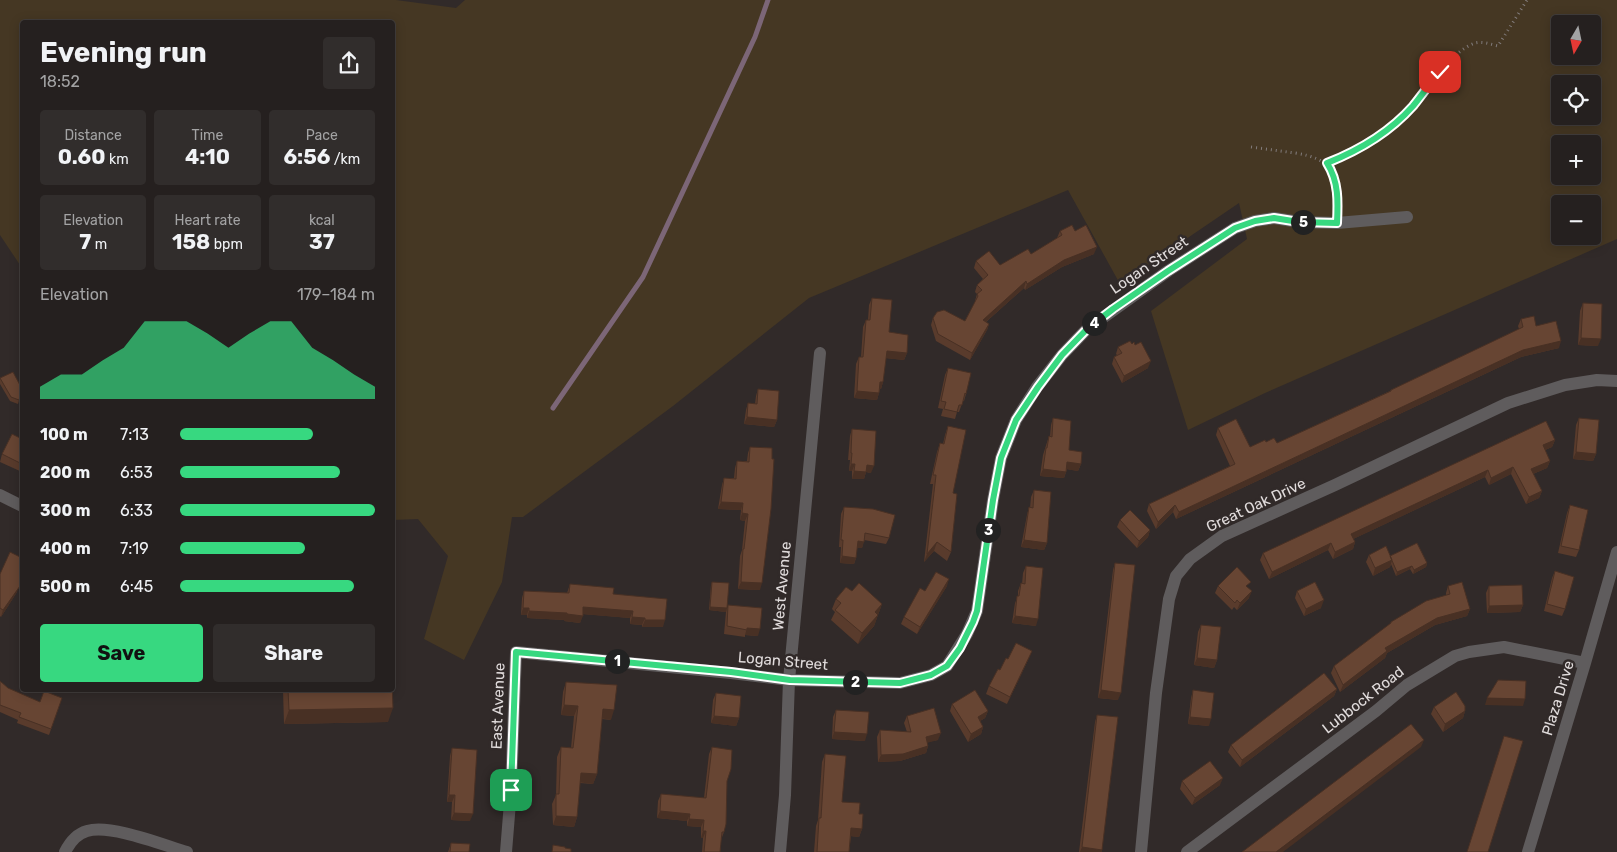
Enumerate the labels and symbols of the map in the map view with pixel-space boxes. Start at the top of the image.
north arrow [1551,15,1601,65]
pin [1419,51,1461,93]
pin: 5 [1290,210,1316,234]
street label: Logan Street [1107,232,1192,298]
pin: 4 [1082,310,1106,336]
street label: Great Oak Drive [1203,474,1309,536]
pin: 3 [976,518,1000,542]
street label: West Avenue [769,541,795,631]
pin: 1 [604,648,630,674]
street label: Logan Street [737,648,829,674]
street label: Plaza Drive [1538,658,1578,738]
street label: East Avenue [487,662,509,750]
street label: Lubbock Road [1319,662,1407,738]
pin: 2 [842,670,868,694]
pin [490,769,532,811]

